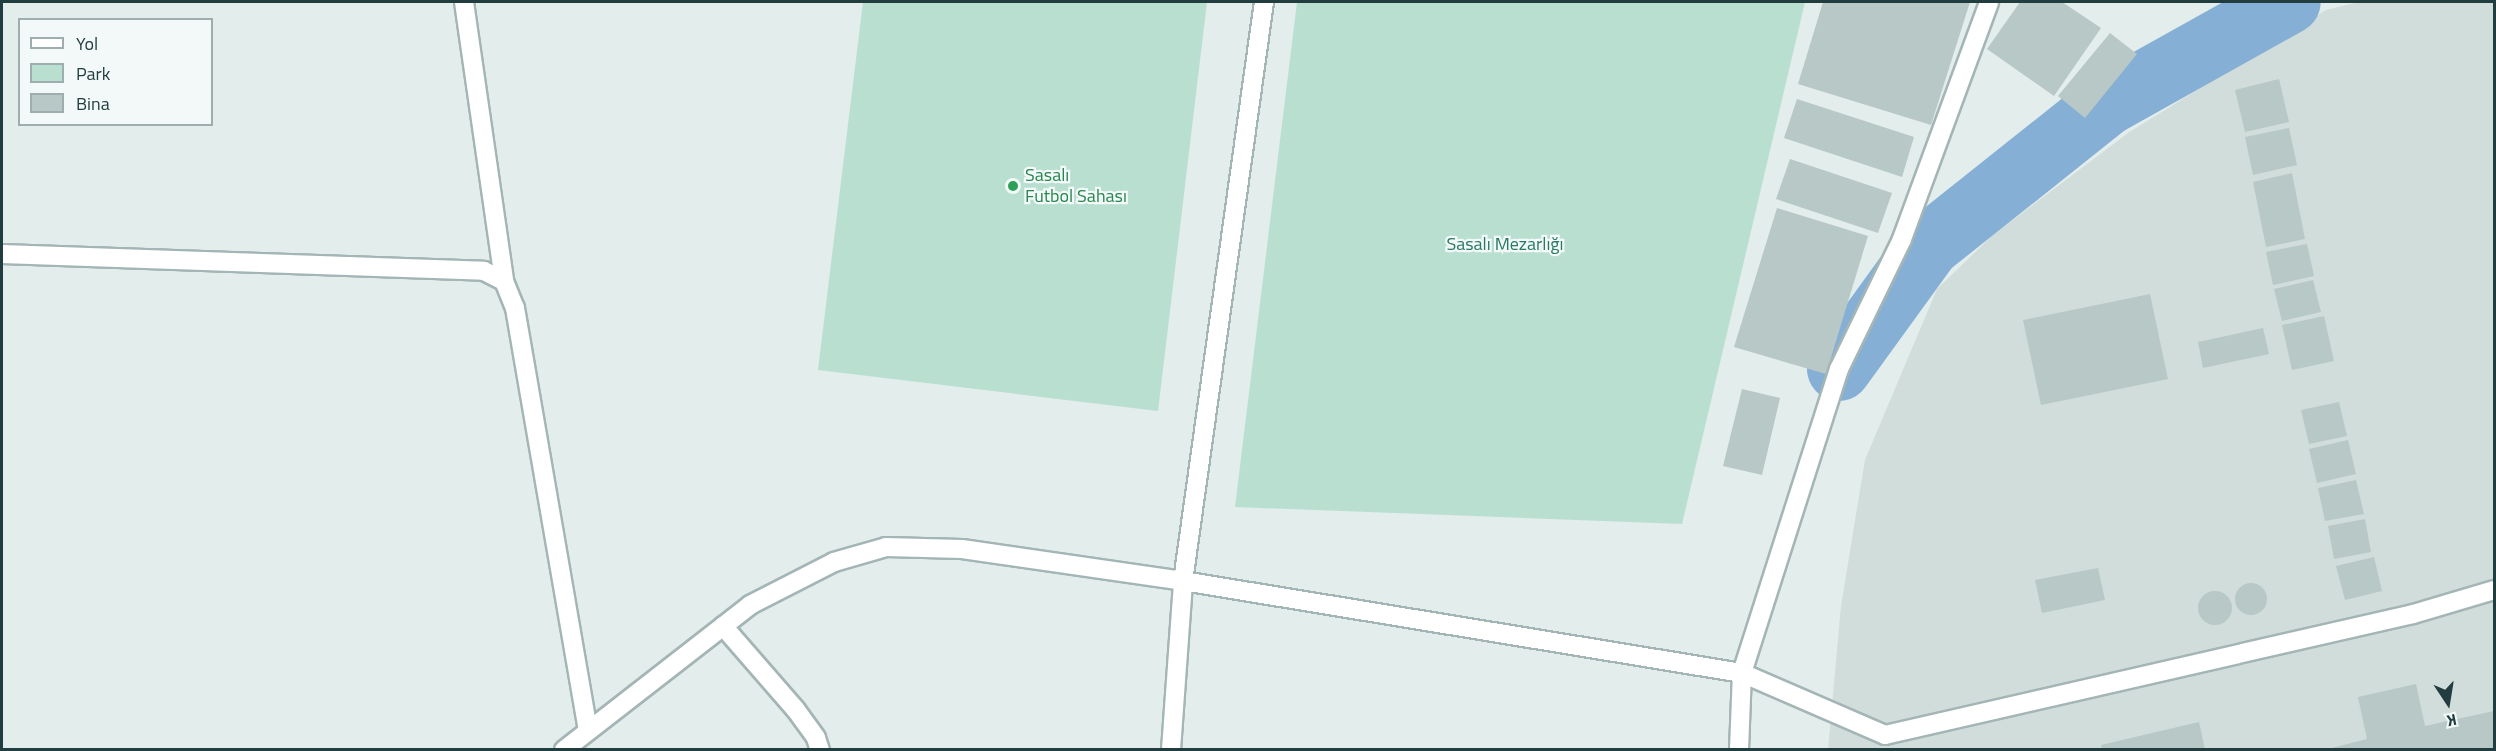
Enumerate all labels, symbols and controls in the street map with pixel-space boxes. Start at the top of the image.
legend [18,18,213,126]
text: Yol [76,30,98,57]
text: Park [76,60,110,87]
text: Bina [76,90,110,117]
place label: Sasalı Futbol Sahası [1025,165,1127,207]
marker: Sasalı Futbol Sahası [1006,179,1020,193]
park label: Sasalı Mezarlığı [1446,233,1564,255]
north arrow [2418,673,2478,733]
text: K [2445,708,2459,733]

